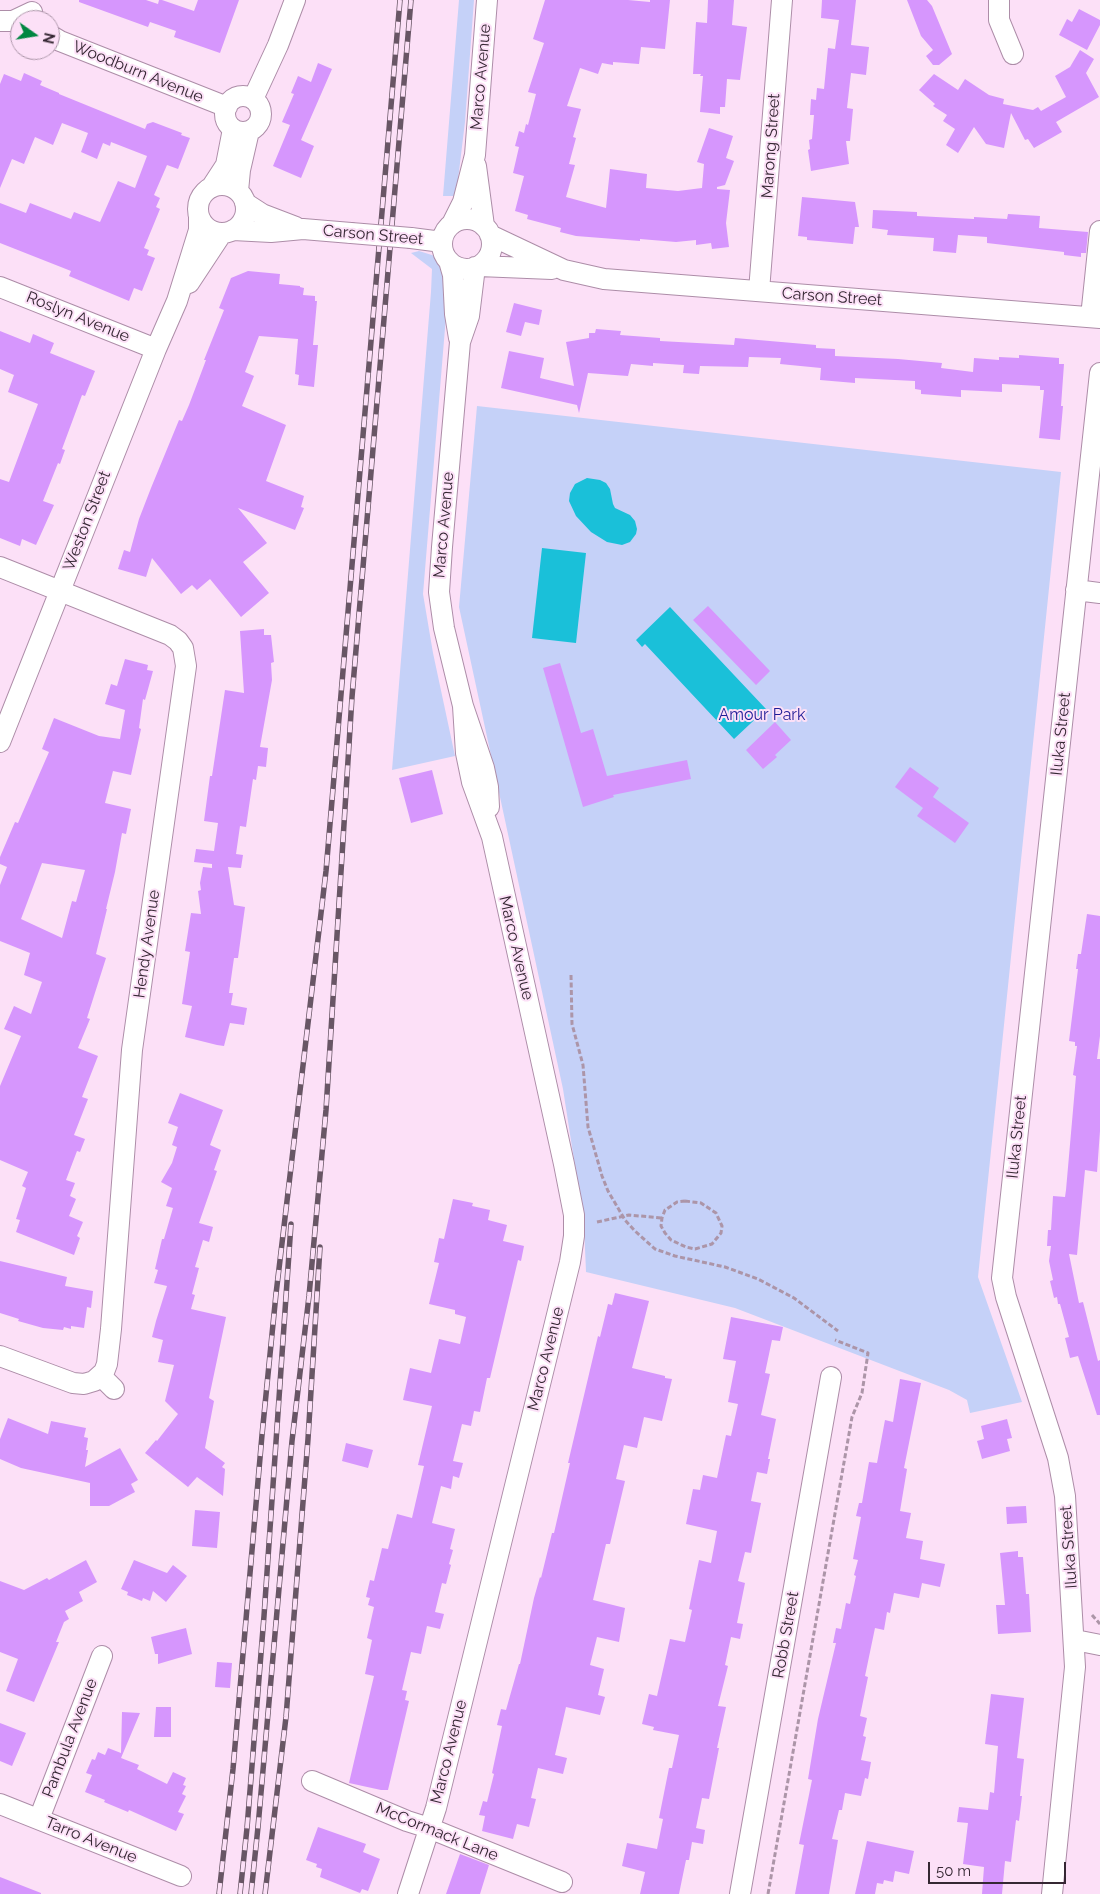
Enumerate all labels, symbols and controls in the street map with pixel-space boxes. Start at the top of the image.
north arrow [10,10,60,60]
street label: Marco Avenue [467,23,495,131]
text: N [40,31,58,45]
street label: Woodburn Avenue [70,37,206,107]
street label: Marong Street [758,93,784,199]
street label: Carson Street [322,221,424,249]
street label: Carson Street [781,284,883,310]
street label: Roslyn Avenue [24,288,132,346]
street label: Weston Street [59,468,115,574]
street label: Marco Avenue [430,471,458,579]
street label: Iluka Street [1047,692,1075,776]
park label: Amour Park [719,705,805,725]
street label: Hendy Avenue [130,889,164,999]
street label: Marco Avenue [495,894,537,1002]
street label: Iluka Street [1003,1095,1031,1179]
street label: Marco Avenue [524,1305,568,1413]
street label: Iluka Street [1057,1505,1081,1589]
street label: Robb Street [769,1590,803,1680]
street label: Pambula Avenue [38,1676,102,1800]
street label: Marco Avenue [427,1698,471,1806]
street label: McCormack Lane [373,1799,501,1865]
street label: Tarro Avenue [42,1813,140,1867]
scale bar [930,1852,1068,1884]
text: 50 m [936,1862,971,1880]

